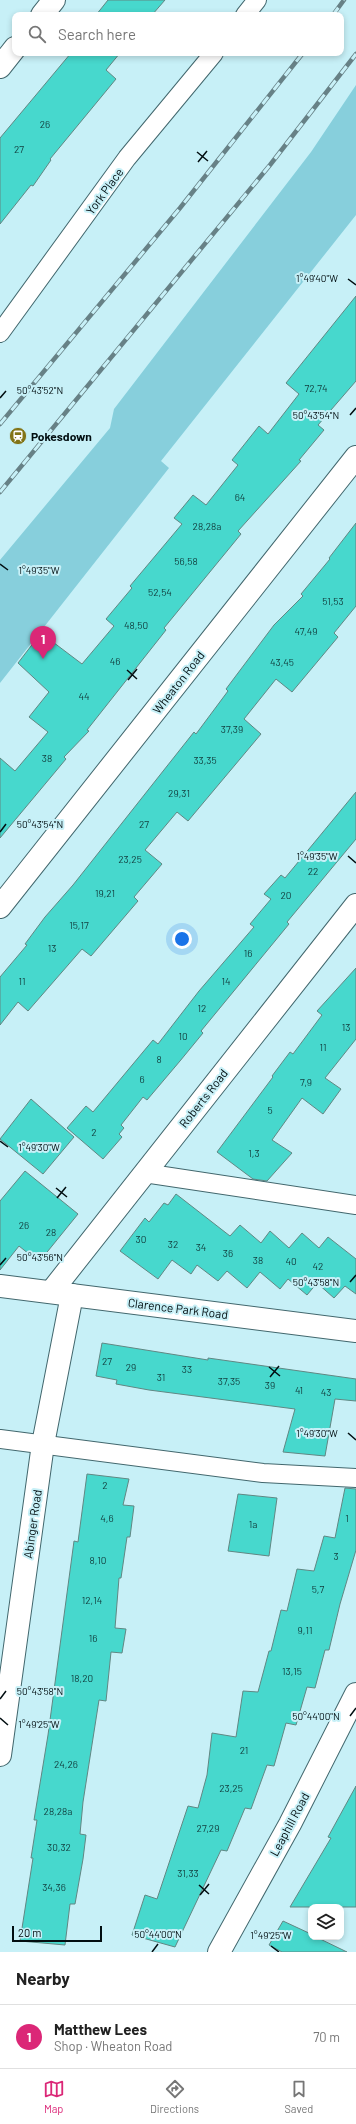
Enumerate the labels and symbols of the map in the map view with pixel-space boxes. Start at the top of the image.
house number: 26 [40,118,50,130]
house number: 27 [14,143,24,155]
street label: York Place [82,165,126,217]
text: 1°49'40"W [296,272,338,284]
house number: 72,74 [305,382,327,394]
text: 50°43'52"N [17,384,63,396]
text: 50°43'54"N [293,409,339,421]
station icon: Pokesdown [8,426,28,446]
place label: Pokesdown [31,429,92,443]
house number: 64 [235,491,245,503]
house number: 28,28a [193,520,221,532]
house number: 56,58 [174,555,198,567]
text: 1°49'35"W [18,564,60,576]
house number: 52,54 [148,586,172,598]
house number: 51,53 [322,595,344,607]
house number: 48,50 [124,619,148,631]
house number: 47,49 [295,625,317,637]
pin: 1 [30,626,56,659]
street label: Wheaton Road [149,648,207,716]
house number: 46 [110,655,120,667]
house number: 43,45 [270,656,294,668]
house number: 44 [78,690,90,702]
house number: 37,39 [221,723,243,735]
house number: 38 [42,752,52,764]
house number: 33,35 [193,754,217,766]
house number: 29,31 [168,787,190,799]
text: 50°43'54"N [17,818,63,830]
house number: 27 [139,818,149,830]
text: 1°49'35"W [296,850,338,862]
house number: 23,25 [118,853,142,865]
house number: 22 [308,865,318,877]
house number: 19,21 [95,887,115,899]
house number: 20 [280,889,292,901]
house number: 15,17 [69,919,89,931]
your location [172,929,192,949]
house number: 13 [48,942,56,954]
house number: 16 [244,947,252,959]
house number: 11 [18,975,26,987]
house number: 14 [221,975,231,987]
house number: 12 [198,1002,206,1014]
house number: 13 [342,1021,350,1033]
house number: 10 [178,1030,188,1042]
house number: 11 [319,1041,327,1053]
house number: 8 [156,1053,162,1065]
street label: Roberts Road [176,1066,230,1130]
house number: 6 [139,1073,145,1085]
house number: 7,9 [300,1076,312,1088]
house number: 5 [267,1104,273,1116]
house number: 2 [91,1126,97,1138]
text: 1°49'30"W [18,1141,60,1153]
house number: 1,3 [248,1147,260,1159]
house number: 26 [19,1219,29,1231]
house number: 28 [46,1226,56,1238]
house number: 30 [136,1233,146,1245]
house number: 32 [168,1238,178,1250]
house number: 34 [196,1241,206,1253]
house number: 36 [223,1247,233,1259]
text: 50°43'56"N [17,1251,63,1263]
house number: 38 [253,1254,263,1266]
house number: 40 [285,1255,297,1267]
house number: 42 [313,1260,323,1272]
text: 50°43'58"N [293,1276,339,1288]
street label: Clarence Park Road [127,1295,229,1321]
house number: 27 [102,1355,112,1367]
house number: 29 [126,1361,136,1373]
house number: 33 [182,1363,192,1375]
house number: 31 [157,1371,165,1383]
house number: 37,35 [218,1375,240,1387]
house number: 39 [265,1379,275,1391]
house number: 41 [295,1384,303,1396]
house number: 43 [321,1386,331,1398]
text: 1°49'30"W [296,1427,338,1439]
house number: 2 [102,1479,108,1491]
street label: Abinger Road [20,1489,44,1559]
house number: 4,6 [100,1512,114,1524]
house number: 1 [345,1512,349,1524]
house number: 1a [249,1518,257,1530]
house number: 3 [333,1550,339,1562]
house number: 8,10 [90,1554,107,1566]
house number: 5,7 [312,1583,325,1595]
house number: 12,14 [82,1594,102,1606]
house number: 9,11 [298,1624,312,1636]
house number: 16 [89,1632,97,1644]
house number: 13,15 [282,1665,302,1677]
house number: 18,20 [71,1672,93,1684]
text: 50°43'58"N [17,1685,63,1697]
text: 50°44'00"N [292,1710,340,1722]
text: 1°49'25"W [18,1718,60,1730]
house number: 21 [240,1744,248,1756]
house number: 24,26 [54,1758,78,1770]
house number: 23,25 [219,1782,243,1794]
street label: Leaphill Road [266,1790,312,1858]
house number: 28,28a [44,1805,72,1817]
house number: 27,29 [197,1822,219,1834]
house number: 30,32 [47,1841,71,1853]
house number: 31,33 [177,1867,199,1879]
house number: 34,36 [42,1881,66,1893]
scale bar [12,1924,102,1943]
text: 50°44'00"N [134,1928,182,1940]
text: 1°49'25"W [250,1929,292,1941]

